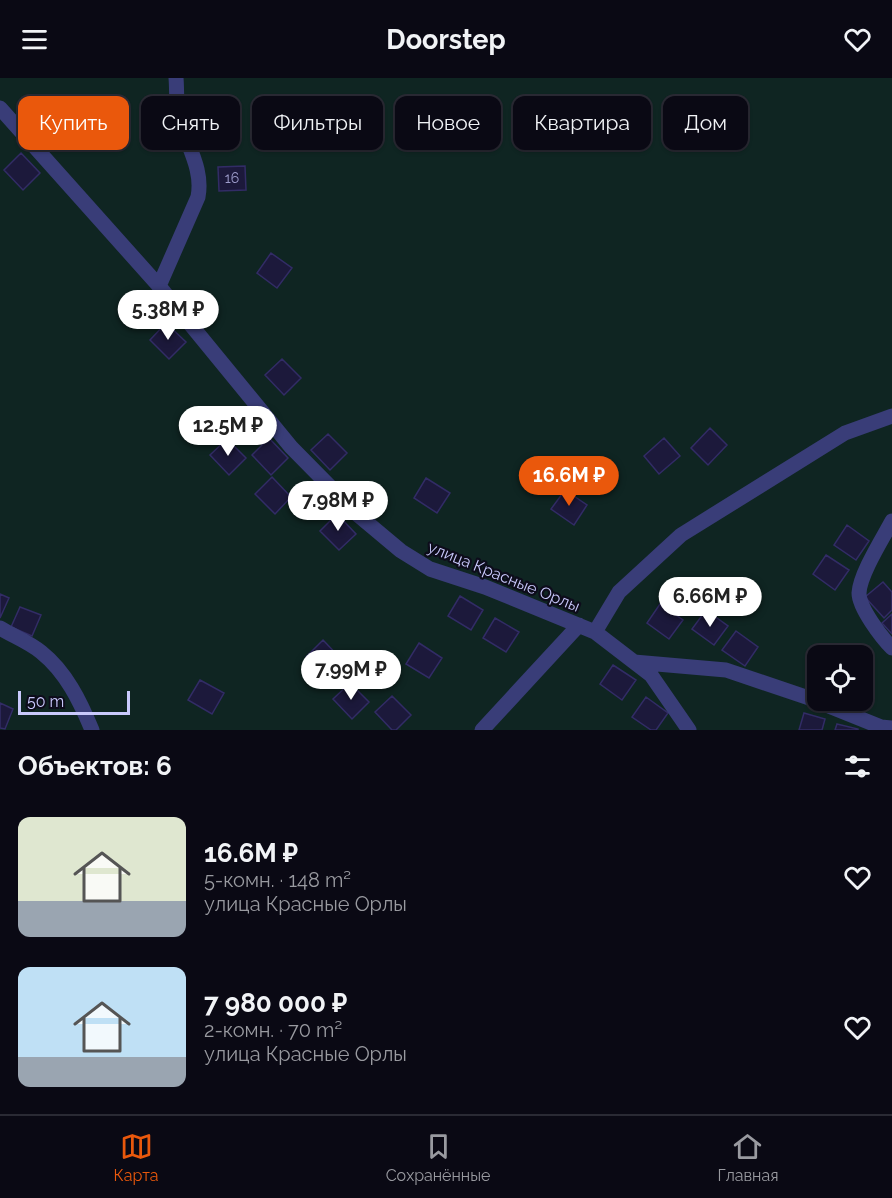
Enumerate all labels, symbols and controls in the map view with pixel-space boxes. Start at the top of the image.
icon: menu [18,23,51,56]
icon: heart [841,23,874,56]
text: Doorstep [386,24,506,55]
chip: Купить [18,96,129,150]
chip: Снять [141,96,240,150]
chip: Фильтры [252,96,383,150]
chip: Новое [395,96,501,150]
chip: Квартира [513,96,651,150]
chip: Дом [663,96,748,150]
house number: 16 [225,170,239,186]
pin: 5.38M ₽ [113,290,223,341]
text: 5.38M ₽ [132,297,204,321]
pin: 12.5M ₽ [173,406,283,457]
text: 12.5M ₽ [193,413,263,437]
pin: 16.6M ₽ [514,456,624,507]
text: 16.6M ₽ [533,463,605,487]
pin: 7.98M ₽ [283,481,393,532]
text: 7.98M ₽ [302,488,374,512]
street label: улица Красные Орлы [425,537,583,616]
pin: 6.66M ₽ [655,577,765,628]
text: 6.66M ₽ [673,584,747,608]
map controls [807,645,873,711]
button: locate [807,645,873,711]
pin: 7.99M ₽ [296,650,406,701]
text: 7.99M ₽ [315,657,387,681]
scale bar [18,688,130,716]
text: 50 m [27,692,64,711]
icon: filters [841,750,874,783]
text: Объектов: 6 [18,751,172,781]
text: 16.6M ₽ [204,838,298,868]
icon: home [66,841,138,913]
icon: heart [841,861,874,894]
text: 5-комн. · 148 m² [204,868,351,892]
text: улица Красные Орлы [204,892,407,916]
text: 7 980 000 ₽ [204,988,347,1018]
icon: home [66,991,138,1063]
icon: heart [841,1011,874,1044]
text: 2-комн. · 70 m² [204,1018,342,1042]
text: улица Красные Орлы [204,1042,407,1066]
tab: Карта [114,1130,159,1185]
tab: Сохранённые [386,1130,490,1185]
tab: Главная [717,1130,778,1185]

